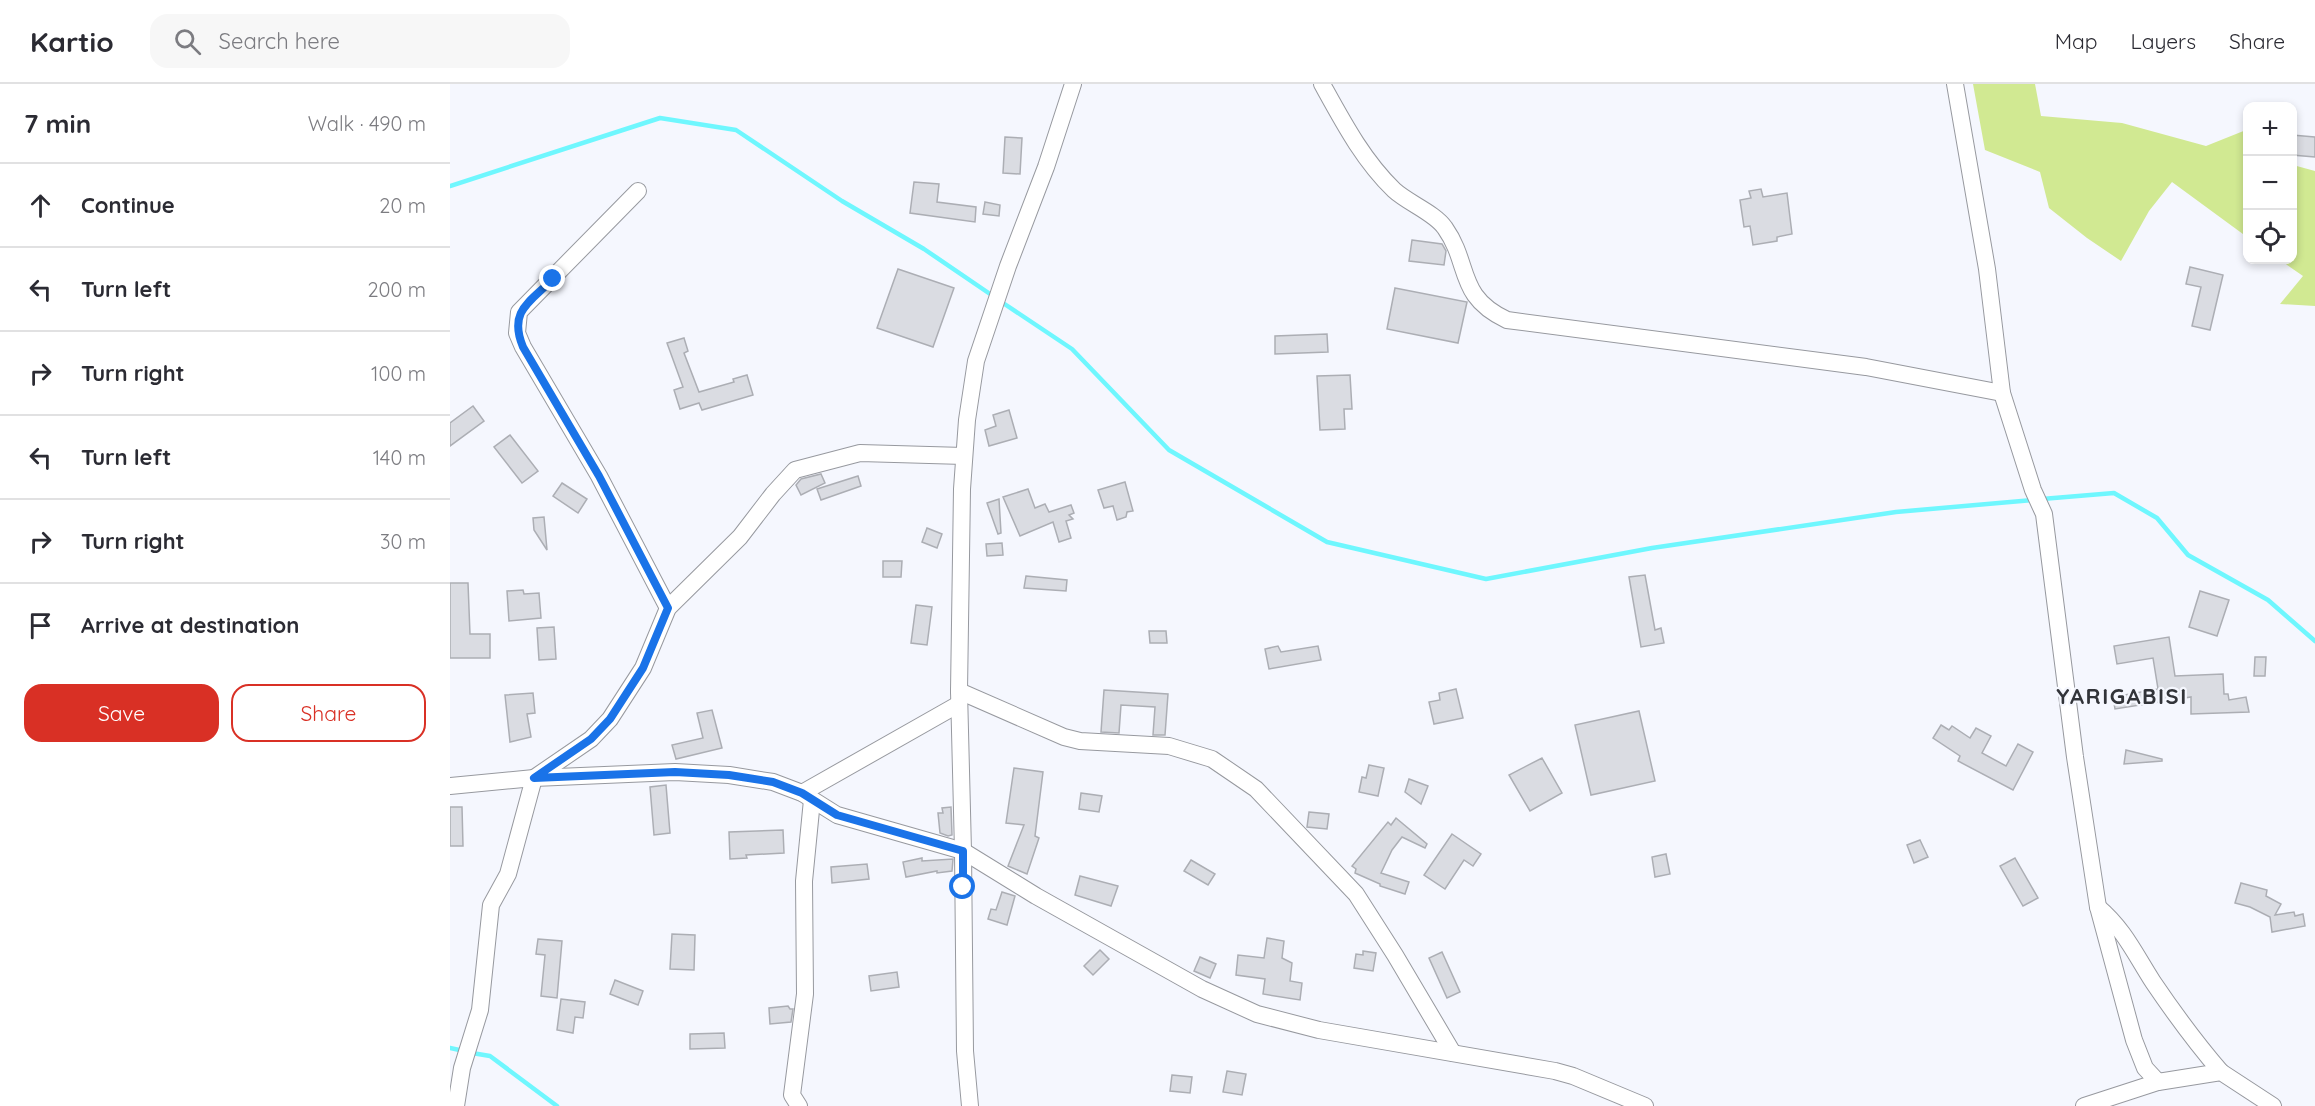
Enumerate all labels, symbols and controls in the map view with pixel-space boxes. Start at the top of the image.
search box [150,14,570,68]
text: Kartio [30,24,114,59]
icon: search [171,25,204,58]
text: Search here [219,27,340,55]
text: Map [2055,28,2098,54]
text: Layers [2131,28,2196,54]
text: Share [2229,28,2285,54]
map controls [2243,102,2297,264]
button: + [2243,102,2297,156]
text: 7 min [24,107,91,140]
text: Walk · 490 m [308,111,426,136]
button: − [2243,156,2297,210]
icon: ahead [24,189,57,222]
text: Continue [81,191,175,219]
text: 20 m [379,193,426,218]
button: locate [2243,210,2297,264]
route end [539,265,565,291]
icon: left [24,273,57,306]
text: Turn left [81,275,171,303]
text: 200 m [367,277,426,302]
icon: right [24,357,57,390]
text: Turn right [81,359,185,387]
text: 100 m [371,361,426,386]
icon: left [24,441,57,474]
text: Turn left [81,443,171,471]
text: 140 m [373,445,426,470]
icon: right [24,525,57,558]
text: Turn right [81,527,185,555]
text: 30 m [380,529,426,554]
icon: arrive [24,609,57,642]
text: Arrive at destination [81,611,299,639]
district label: YARIGABISI [2056,682,2188,710]
button: Save [24,684,219,742]
button: Share [231,684,426,742]
route start [949,873,975,899]

